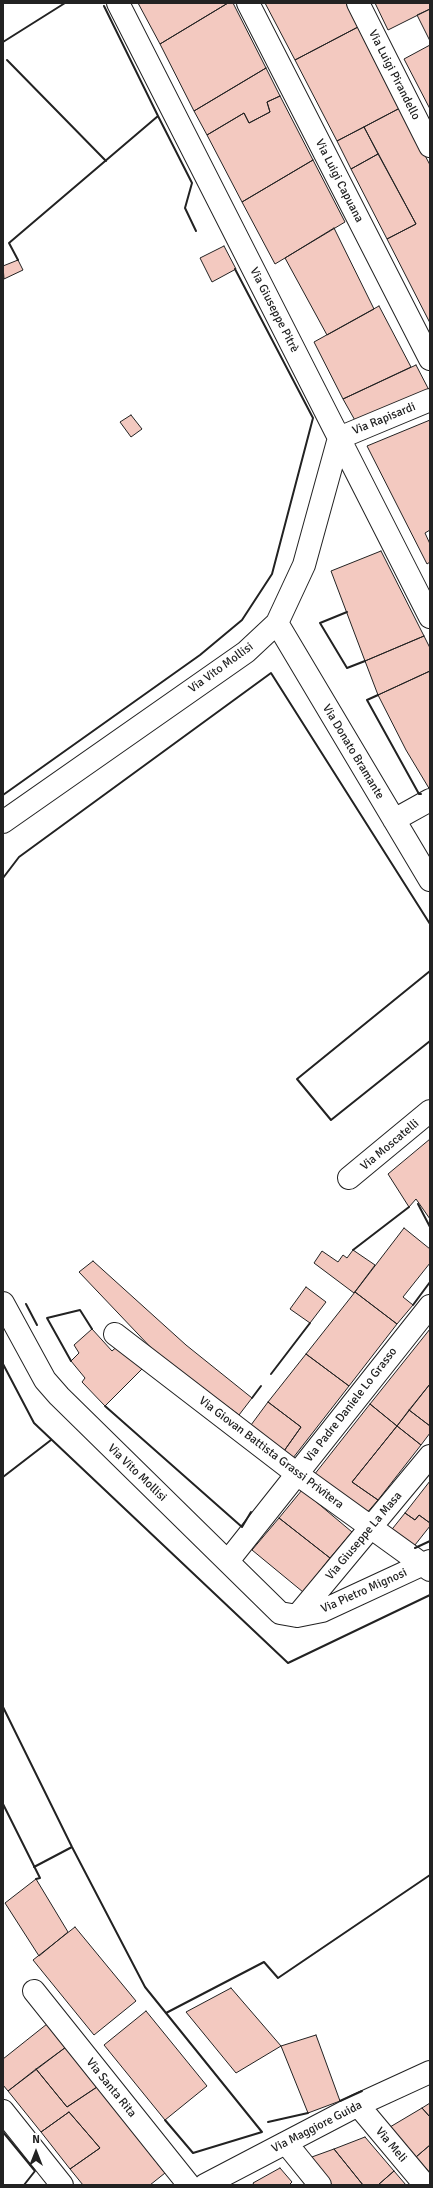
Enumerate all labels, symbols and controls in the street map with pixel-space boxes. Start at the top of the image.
street label: Via Luigi Pirandello [365,28,423,122]
street label: Via Luigi Capuana [312,137,366,225]
street label: Via Giuseppe Pitrè [246,265,302,355]
street label: Via Rapisardi [350,400,418,438]
street label: Via Vito Mollisi [186,640,256,696]
street label: Via Donato Bramante [319,702,387,802]
street label: Via Moscatelli [358,1116,422,1174]
street label: Via Padre Daniele Lo Grasso [302,1345,400,1465]
street label: Via Giovan Battista Grassi Privitera [196,1394,346,1512]
street label: Via Vito Mollisi [104,1441,170,1505]
street label: Via Giuseppe La Masa [323,1489,405,1583]
street label: Via Pietro Mignosi [319,1566,409,1616]
street label: Via Santa Rita [83,2056,139,2120]
street label: Via Maggiore Guida [269,2098,365,2156]
street label: Via Meli [372,2125,410,2165]
north arrow [16,2132,56,2172]
text: N [32,2133,40,2146]

